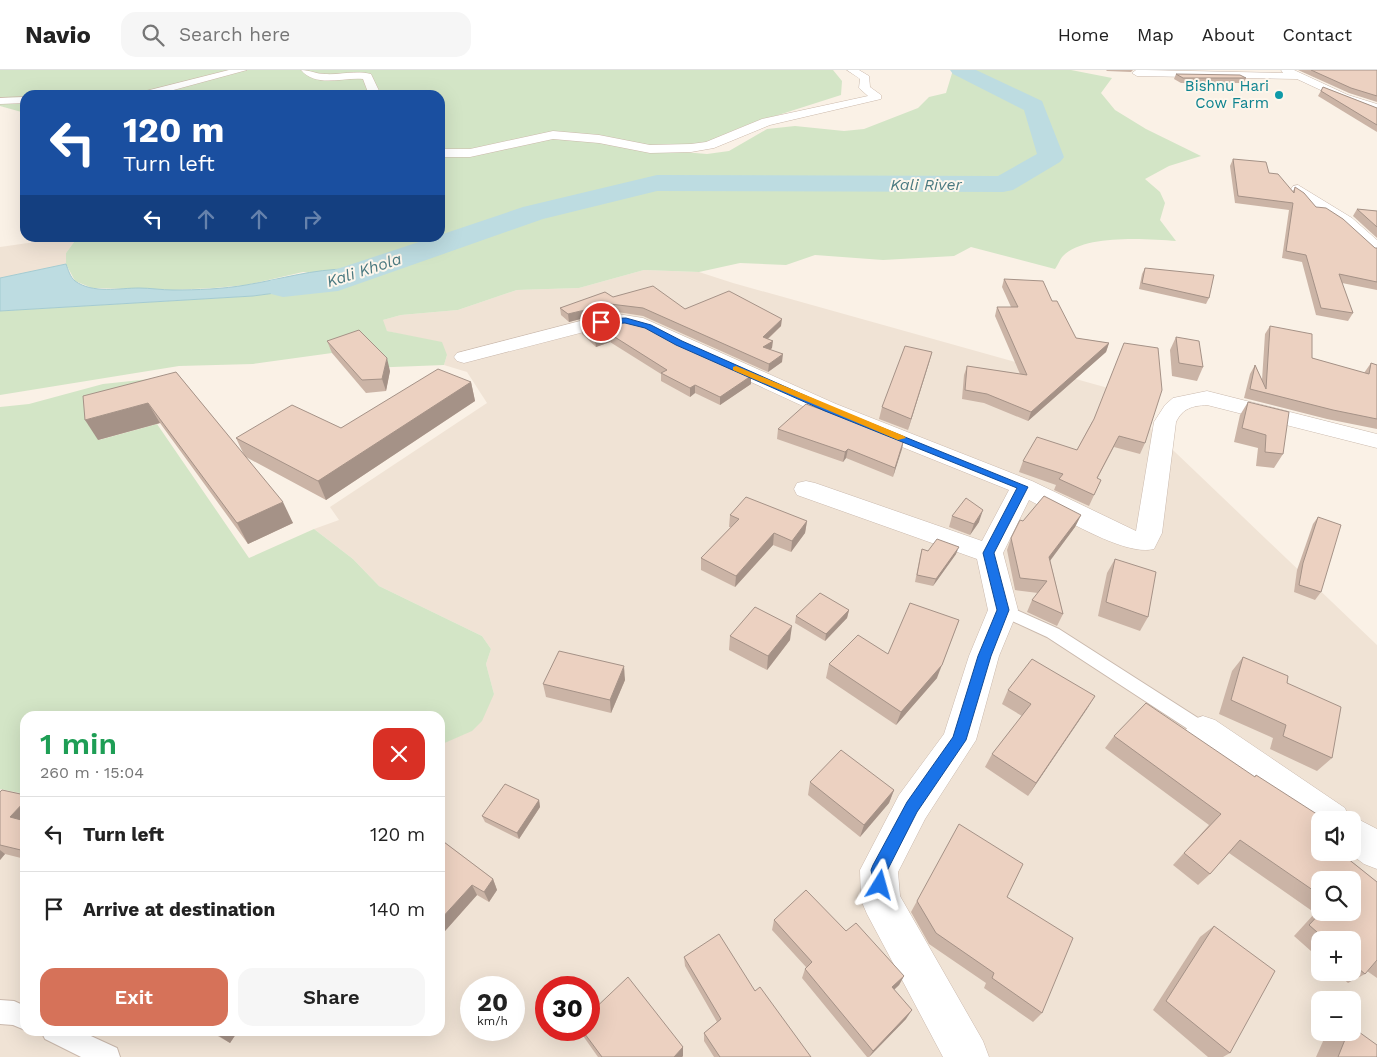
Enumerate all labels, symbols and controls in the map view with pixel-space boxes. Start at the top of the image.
search box [121,12,471,57]
text: Navio [25,21,91,49]
icon: search [139,21,167,49]
text: Search here [179,23,290,46]
text: Home [1058,24,1109,45]
text: Map [1137,24,1174,45]
text: About [1202,24,1254,45]
text: Contact [1282,24,1352,45]
place label: Bishnu Hari Cow Farm [1185,77,1269,112]
marker: Bishnu Hari Cow Farm [1273,89,1285,101]
text: 120 m [123,109,224,151]
icon: left [40,110,105,175]
text: Turn left [123,151,215,176]
water label: Kali River [890,175,963,194]
icon: left [139,205,167,233]
icon: ahead [192,205,220,233]
icon: ahead [245,205,273,233]
icon: right [298,205,326,233]
water label: Kali Khola [324,249,404,291]
pin [580,301,622,343]
icon: arrive [587,308,615,336]
text: 1 min [40,726,117,761]
button: close [373,728,425,780]
text: 260 m · 15:04 [40,763,144,782]
map controls [1311,811,1361,1041]
button: sound [1311,811,1361,861]
icon: left [40,820,68,848]
text: Turn left [83,823,164,846]
text: 120 m [370,823,425,846]
position arrow [853,858,905,910]
button: search [1311,871,1361,921]
icon: arrive [40,895,68,923]
text: Arrive at destination [83,898,275,921]
text: 140 m [370,898,425,921]
button: + [1311,931,1361,981]
button: Exit [40,968,228,1026]
button: Share [238,968,425,1026]
speed limit sign: 30 [535,976,600,1041]
text: 20 [477,988,508,1017]
button: − [1311,991,1361,1041]
text: km/h [477,1014,508,1028]

